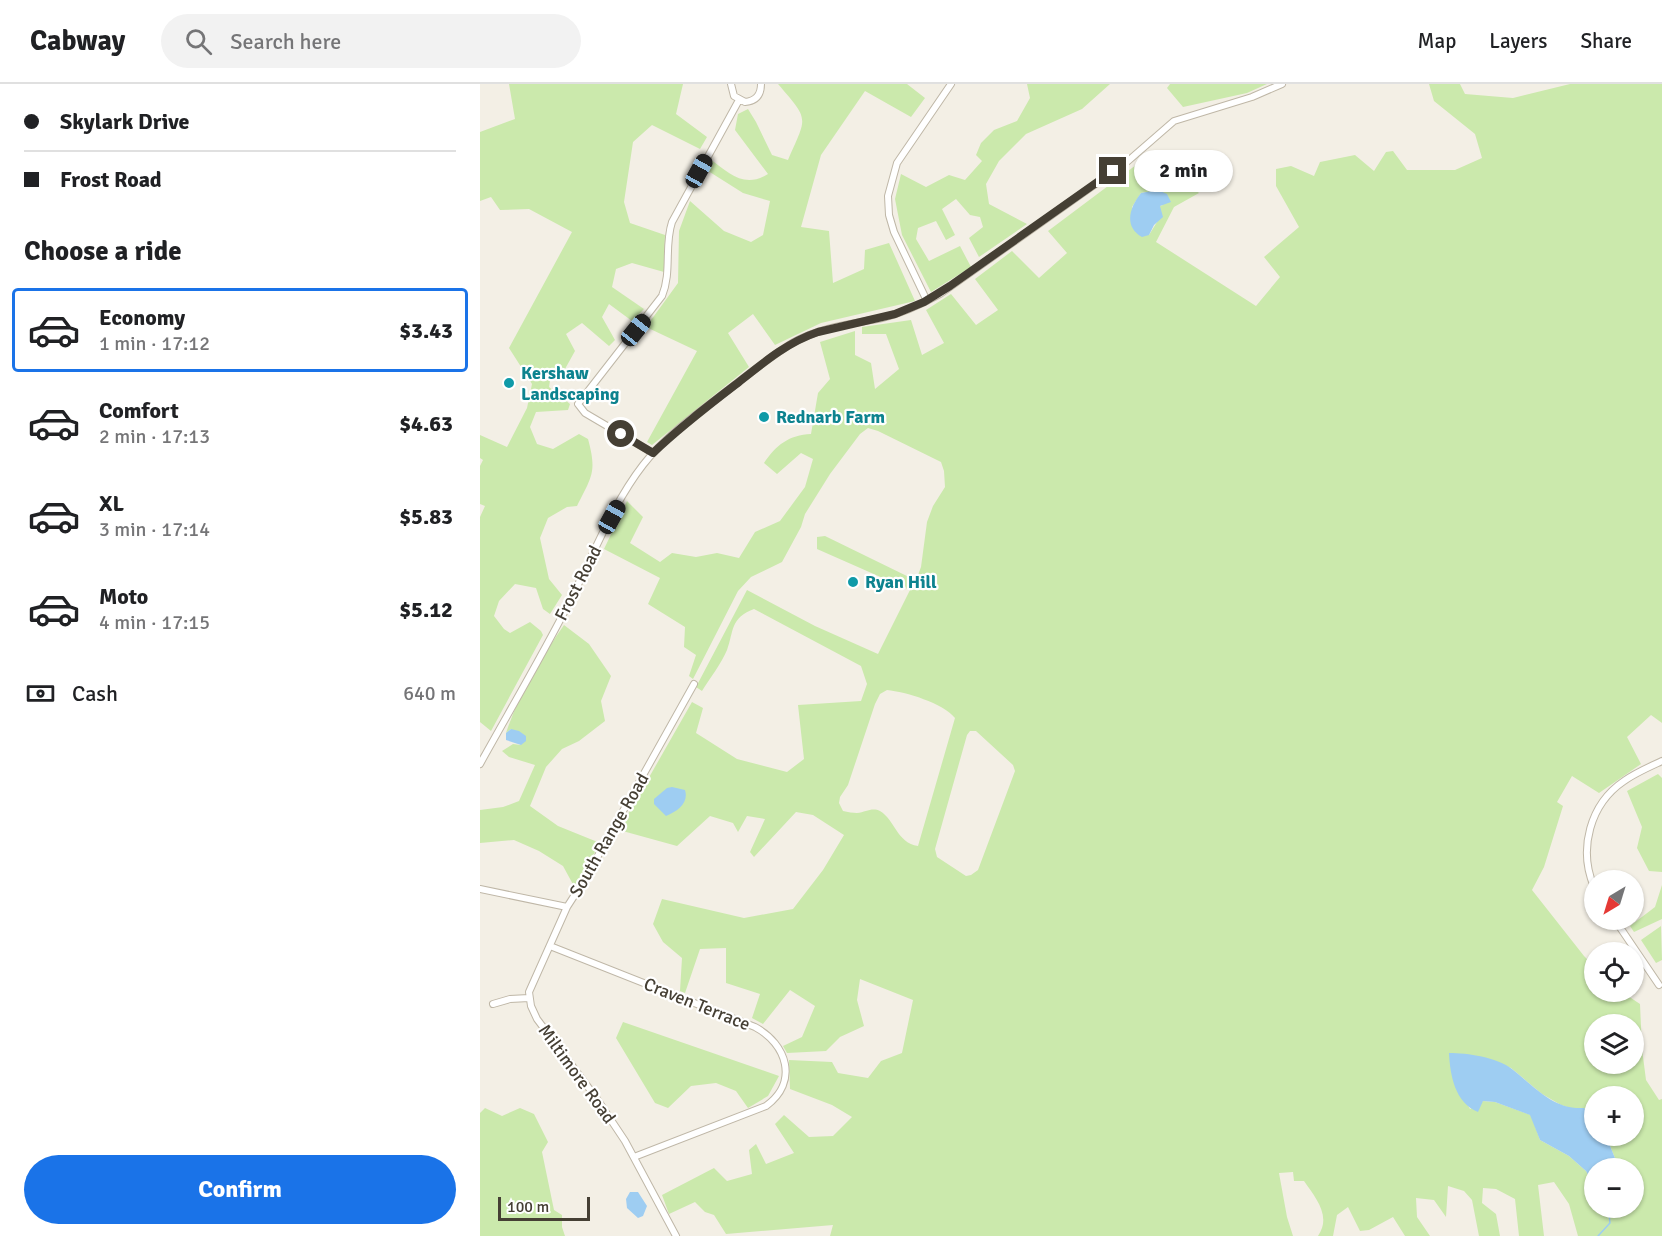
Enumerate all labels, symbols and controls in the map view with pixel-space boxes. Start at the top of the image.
search box [161,14,581,68]
text: Cabway [30,24,125,58]
icon: search [182,25,215,58]
text: Search here [230,28,341,55]
text: Map [1418,28,1456,54]
text: Layers [1489,28,1547,54]
text: Share [1580,28,1632,54]
text: Skylark Drive [60,108,190,135]
callout: 2 min [1134,150,1233,192]
car [682,151,716,191]
route end [1099,157,1126,184]
text: 2 min [1159,158,1208,183]
text: Frost Road [60,166,162,193]
text: Choose a ride [24,235,182,268]
icon: car [27,303,81,357]
text: Economy [99,304,185,331]
car [618,310,654,350]
text: $3.43 [399,317,453,344]
text: 1 min · 17:12 [99,331,210,356]
place label: Kershaw Landscaping [521,362,620,405]
marker: Kershaw Landscaping [502,376,516,390]
icon: car [27,396,81,450]
text: Comfort [99,397,179,424]
place label: Rednarb Farm [776,406,885,428]
text: $4.63 [399,410,453,437]
marker: Rednarb Farm [757,410,771,424]
route start [607,420,634,447]
text: 2 min · 17:13 [99,424,210,449]
icon: car [27,489,81,543]
text: XL [99,490,124,517]
car [595,497,629,537]
text: $5.83 [399,503,453,530]
text: 3 min · 17:14 [99,517,210,542]
street label: Frost Road [550,542,606,624]
place label: Ryan Hill [865,571,937,593]
marker: Ryan Hill [846,575,860,589]
icon: car [27,582,81,636]
text: Moto [99,583,148,610]
text: $5.12 [399,596,453,623]
text: 4 min · 17:15 [99,610,210,635]
icon: cash [24,677,57,710]
text: Cash [72,680,118,707]
text: 640 m [403,681,456,706]
street label: South Range Road [565,769,653,901]
north arrow [1584,870,1644,930]
map controls [1584,870,1644,1218]
button: locate [1584,942,1644,1002]
street label: Craven Terrace [641,973,753,1035]
button: layers [1584,1014,1644,1074]
street label: Miltimore Road [534,1020,620,1128]
button: + [1584,1086,1644,1146]
button: Confirm [24,1155,456,1224]
button: − [1584,1158,1644,1218]
scale bar [498,1194,590,1222]
text: 100 m [507,1197,549,1217]

